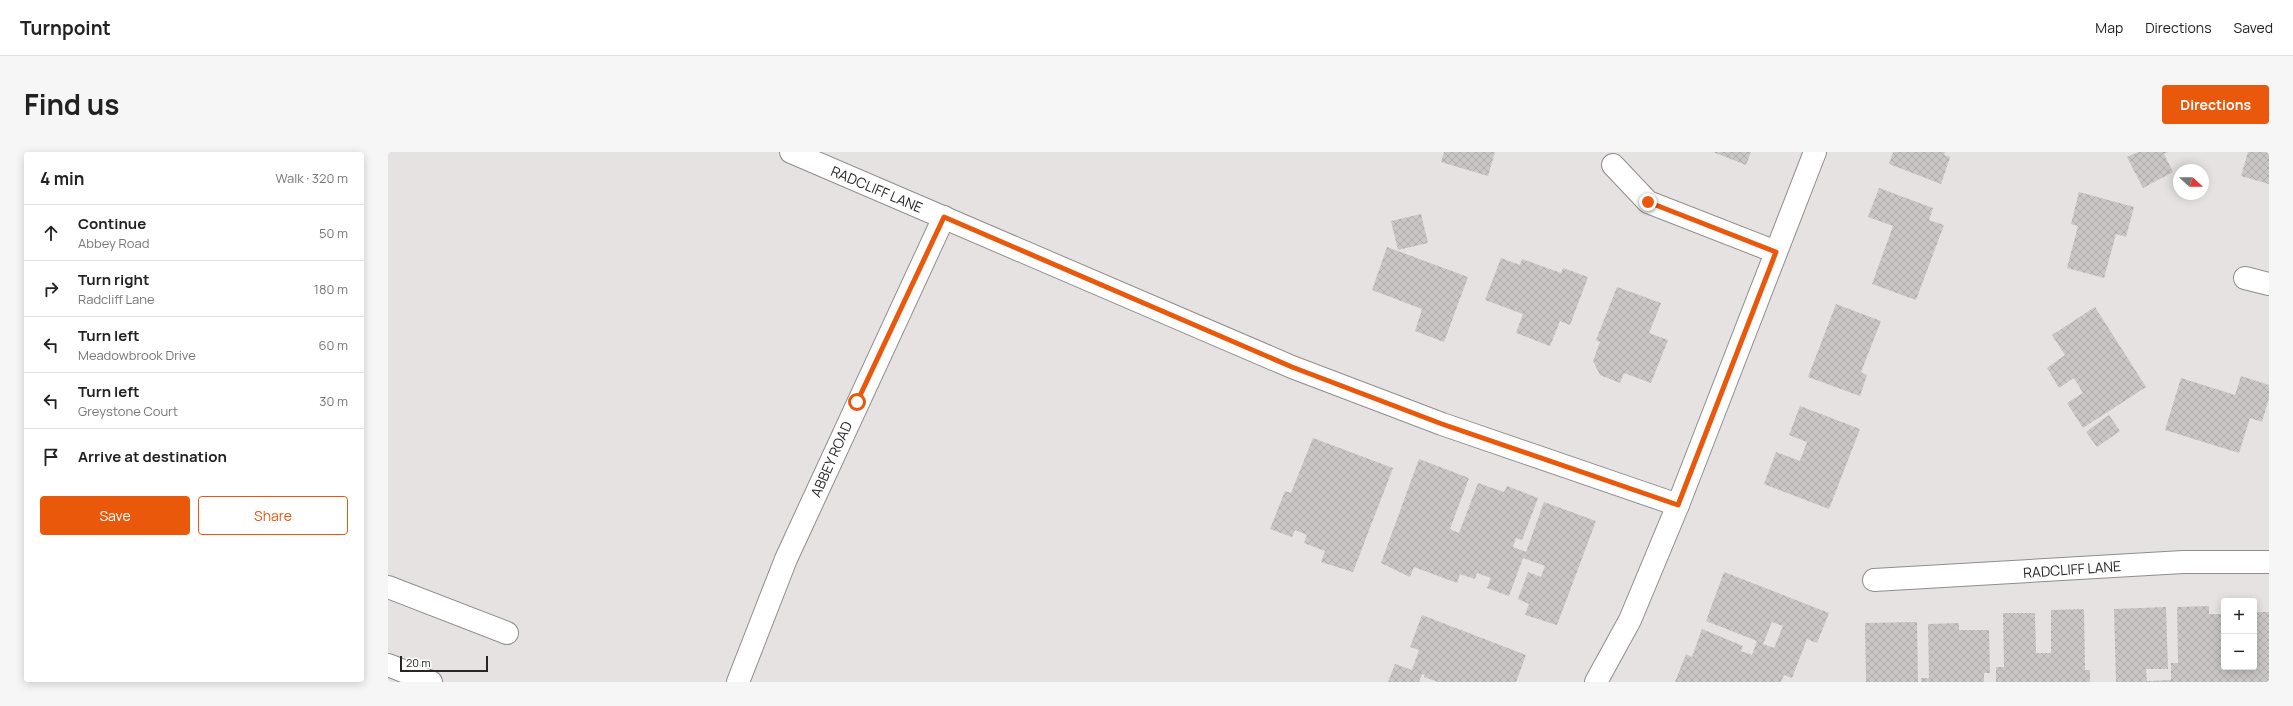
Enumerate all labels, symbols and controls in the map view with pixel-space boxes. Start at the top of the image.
text: Turnpoint [20,15,111,41]
text: Map [2095,18,2123,37]
text: Directions [2145,18,2212,37]
text: Saved [2234,18,2273,37]
text: Find us [24,85,119,123]
button: Directions [2162,85,2269,124]
street label: RADCLIFF LANE [828,161,926,217]
north arrow [2173,164,2209,200]
text: 4 min [40,167,84,190]
text: Walk · 320 m [275,169,348,187]
route end [1639,193,1657,211]
text: Continue [78,213,146,234]
icon: ahead [40,222,62,244]
text: 50 m [319,224,348,242]
text: Abbey Road [78,234,149,252]
text: Turn right [78,269,149,290]
icon: right [40,278,62,300]
text: 180 m [314,280,348,298]
text: Radcliff Lane [78,290,155,308]
text: Turn left [78,325,140,346]
icon: left [40,334,62,356]
text: 60 m [318,336,348,354]
text: Meadowbrook Drive [78,346,196,364]
text: Turn left [78,381,140,402]
icon: left [40,390,62,412]
text: 30 m [319,392,348,410]
route start [848,393,866,411]
text: Greystone Court [78,402,178,420]
street label: ABBEY ROAD [806,418,856,500]
icon: arrive [40,446,62,468]
text: Arrive at destination [78,446,227,467]
button: Save [40,496,190,535]
button: Share [198,496,348,535]
street label: RADCLIFF LANE [2022,556,2122,582]
map controls [2221,598,2257,670]
button: + [2221,598,2257,634]
button: − [2221,634,2257,670]
scale bar [400,654,488,673]
text: 20 m [406,655,431,670]

